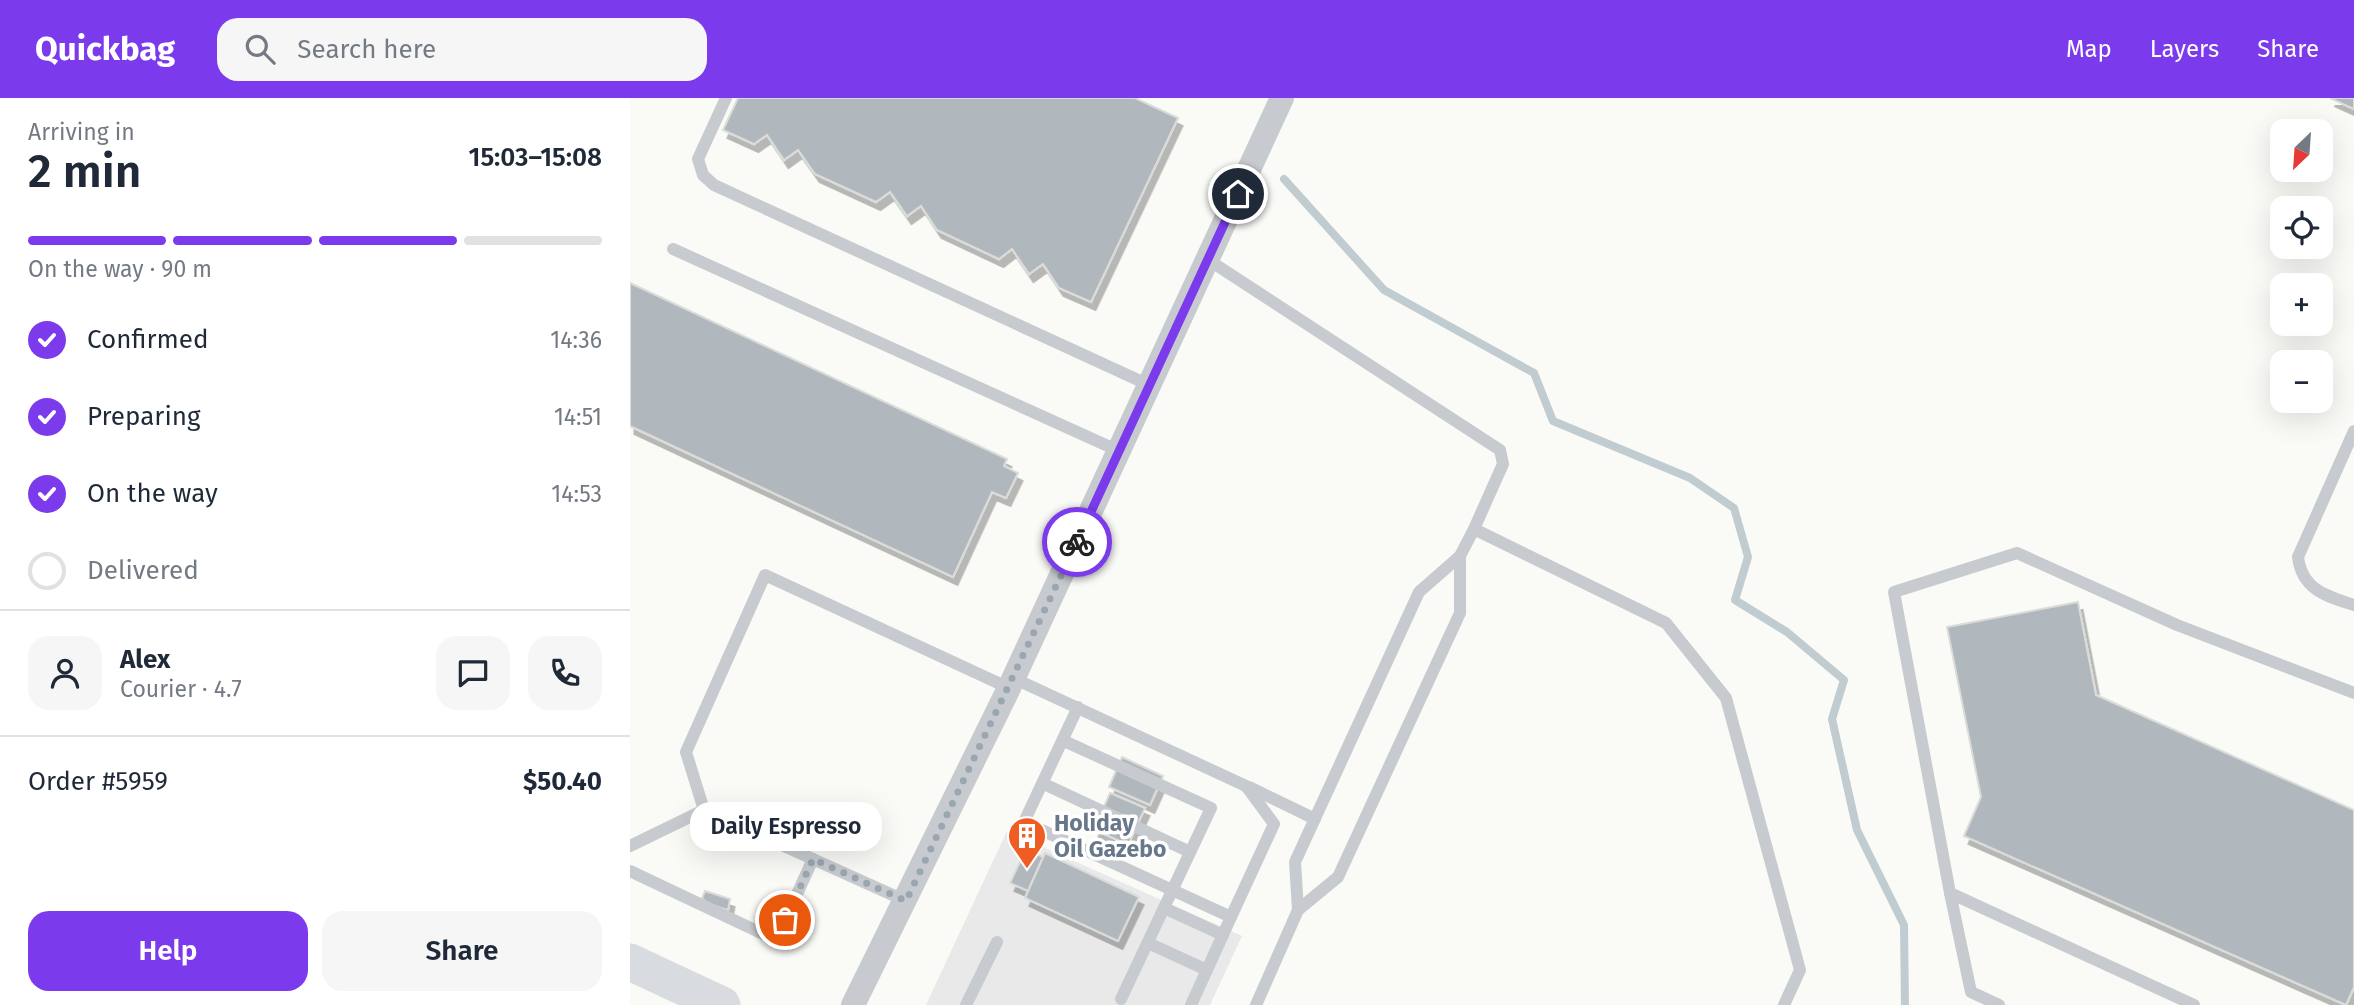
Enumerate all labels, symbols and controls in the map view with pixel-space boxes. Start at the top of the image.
search box [217,18,707,81]
text: Quickbag [35,29,175,69]
icon: search [241,30,279,68]
text: Search here [297,34,436,65]
text: Map [2066,35,2112,63]
text: Layers [2150,35,2219,63]
text: Share [2257,35,2319,63]
text: Arriving in [28,118,135,146]
north arrow [2270,119,2333,182]
map controls [2270,119,2333,413]
text: 15:03–15:08 [469,142,602,173]
text: 2 min [28,144,141,199]
pin [1208,164,1268,224]
icon: home [1219,175,1257,213]
button: locate [2270,196,2333,259]
text: On the way · 90 m [28,255,212,283]
button: + [2270,273,2333,336]
icon: check [28,321,66,359]
text: Confirmed [87,324,208,355]
text: 14:36 [550,326,602,354]
button: − [2270,350,2333,413]
icon: check [28,398,66,436]
text: Preparing [87,401,200,432]
text: 14:51 [554,403,602,431]
icon: check [28,475,66,513]
text: On the way [87,478,218,509]
text: 14:53 [551,480,602,508]
courier [1042,507,1112,577]
icon: bike [1058,523,1096,561]
text: Delivered [87,555,199,586]
button: person [28,636,102,710]
button: chat [436,636,510,710]
button: phone [528,636,602,710]
text: Alex [120,644,170,675]
text: Courier · 4.7 [120,675,242,703]
text: Order #5959 [28,766,168,797]
text: $50.40 [523,766,602,797]
callout: Daily Espresso [689,801,881,850]
place label: Holiday Oil Gazebo [1054,809,1166,863]
text: Daily Espresso [711,812,861,840]
building icon: Holiday Oil Gazebo [1006,815,1048,870]
pin [755,890,815,950]
icon: bag [766,901,804,939]
button: Help [28,911,308,991]
button: Share [322,911,602,991]

